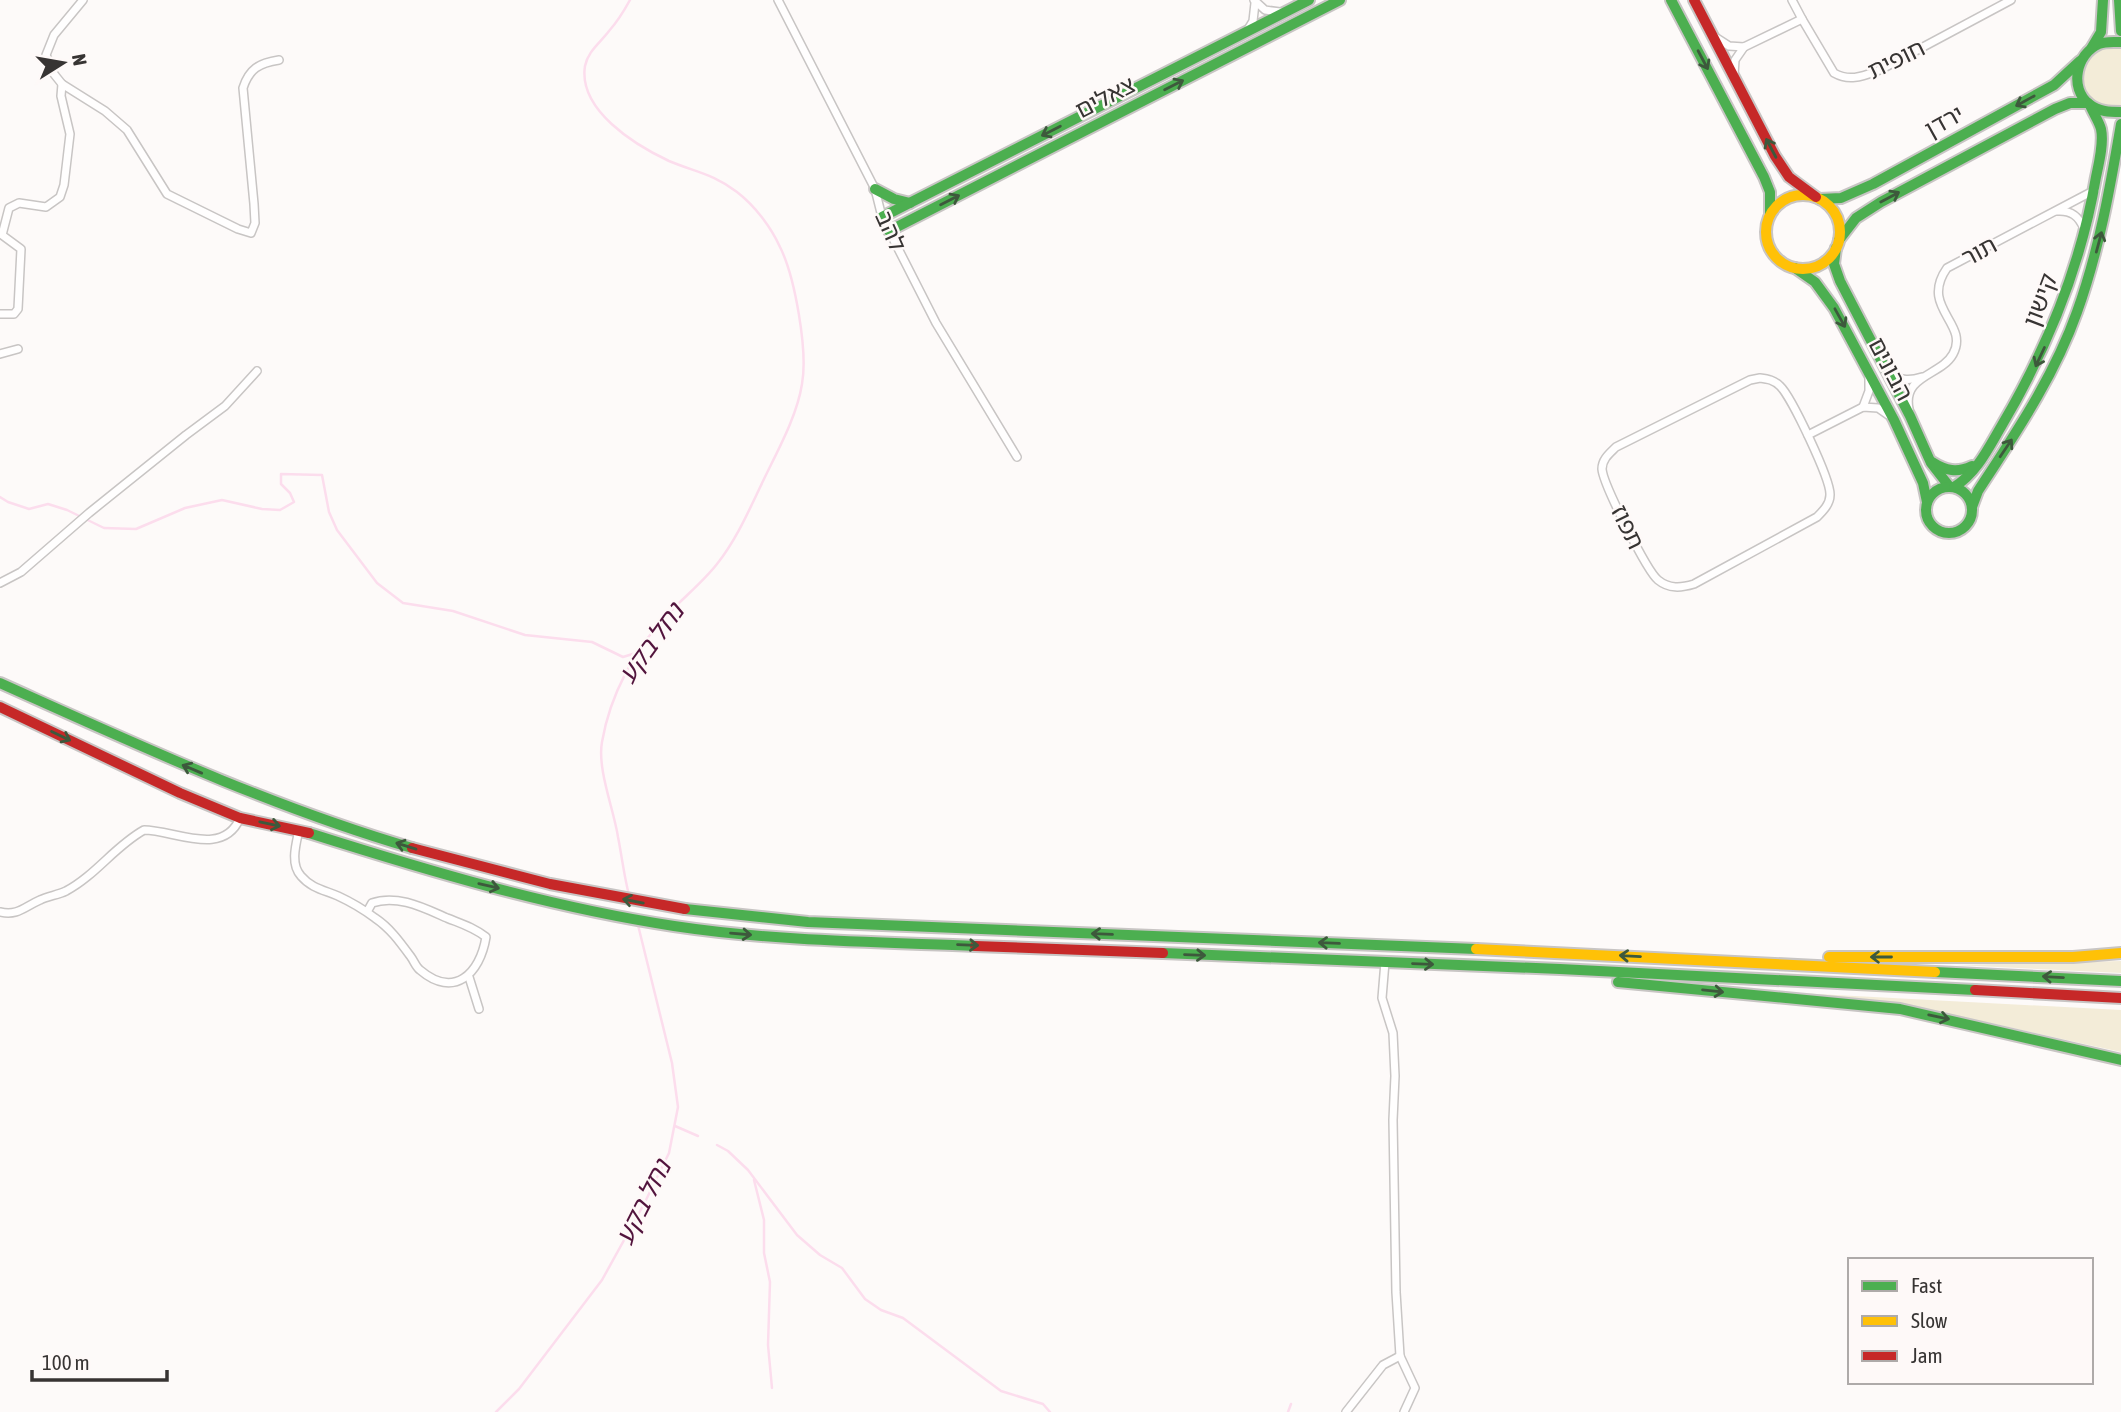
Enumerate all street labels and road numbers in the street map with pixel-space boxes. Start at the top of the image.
street label: חופית [1863,34,1929,84]
street label: צאלים [1071,71,1139,123]
street label: ירדן [1920,99,1968,143]
street label: להב [870,207,912,255]
street label: תור [1957,231,2001,271]
street label: קישון [2018,270,2062,330]
street label: הבונים [1863,333,1919,405]
street label: תפוז [1606,501,1650,553]

